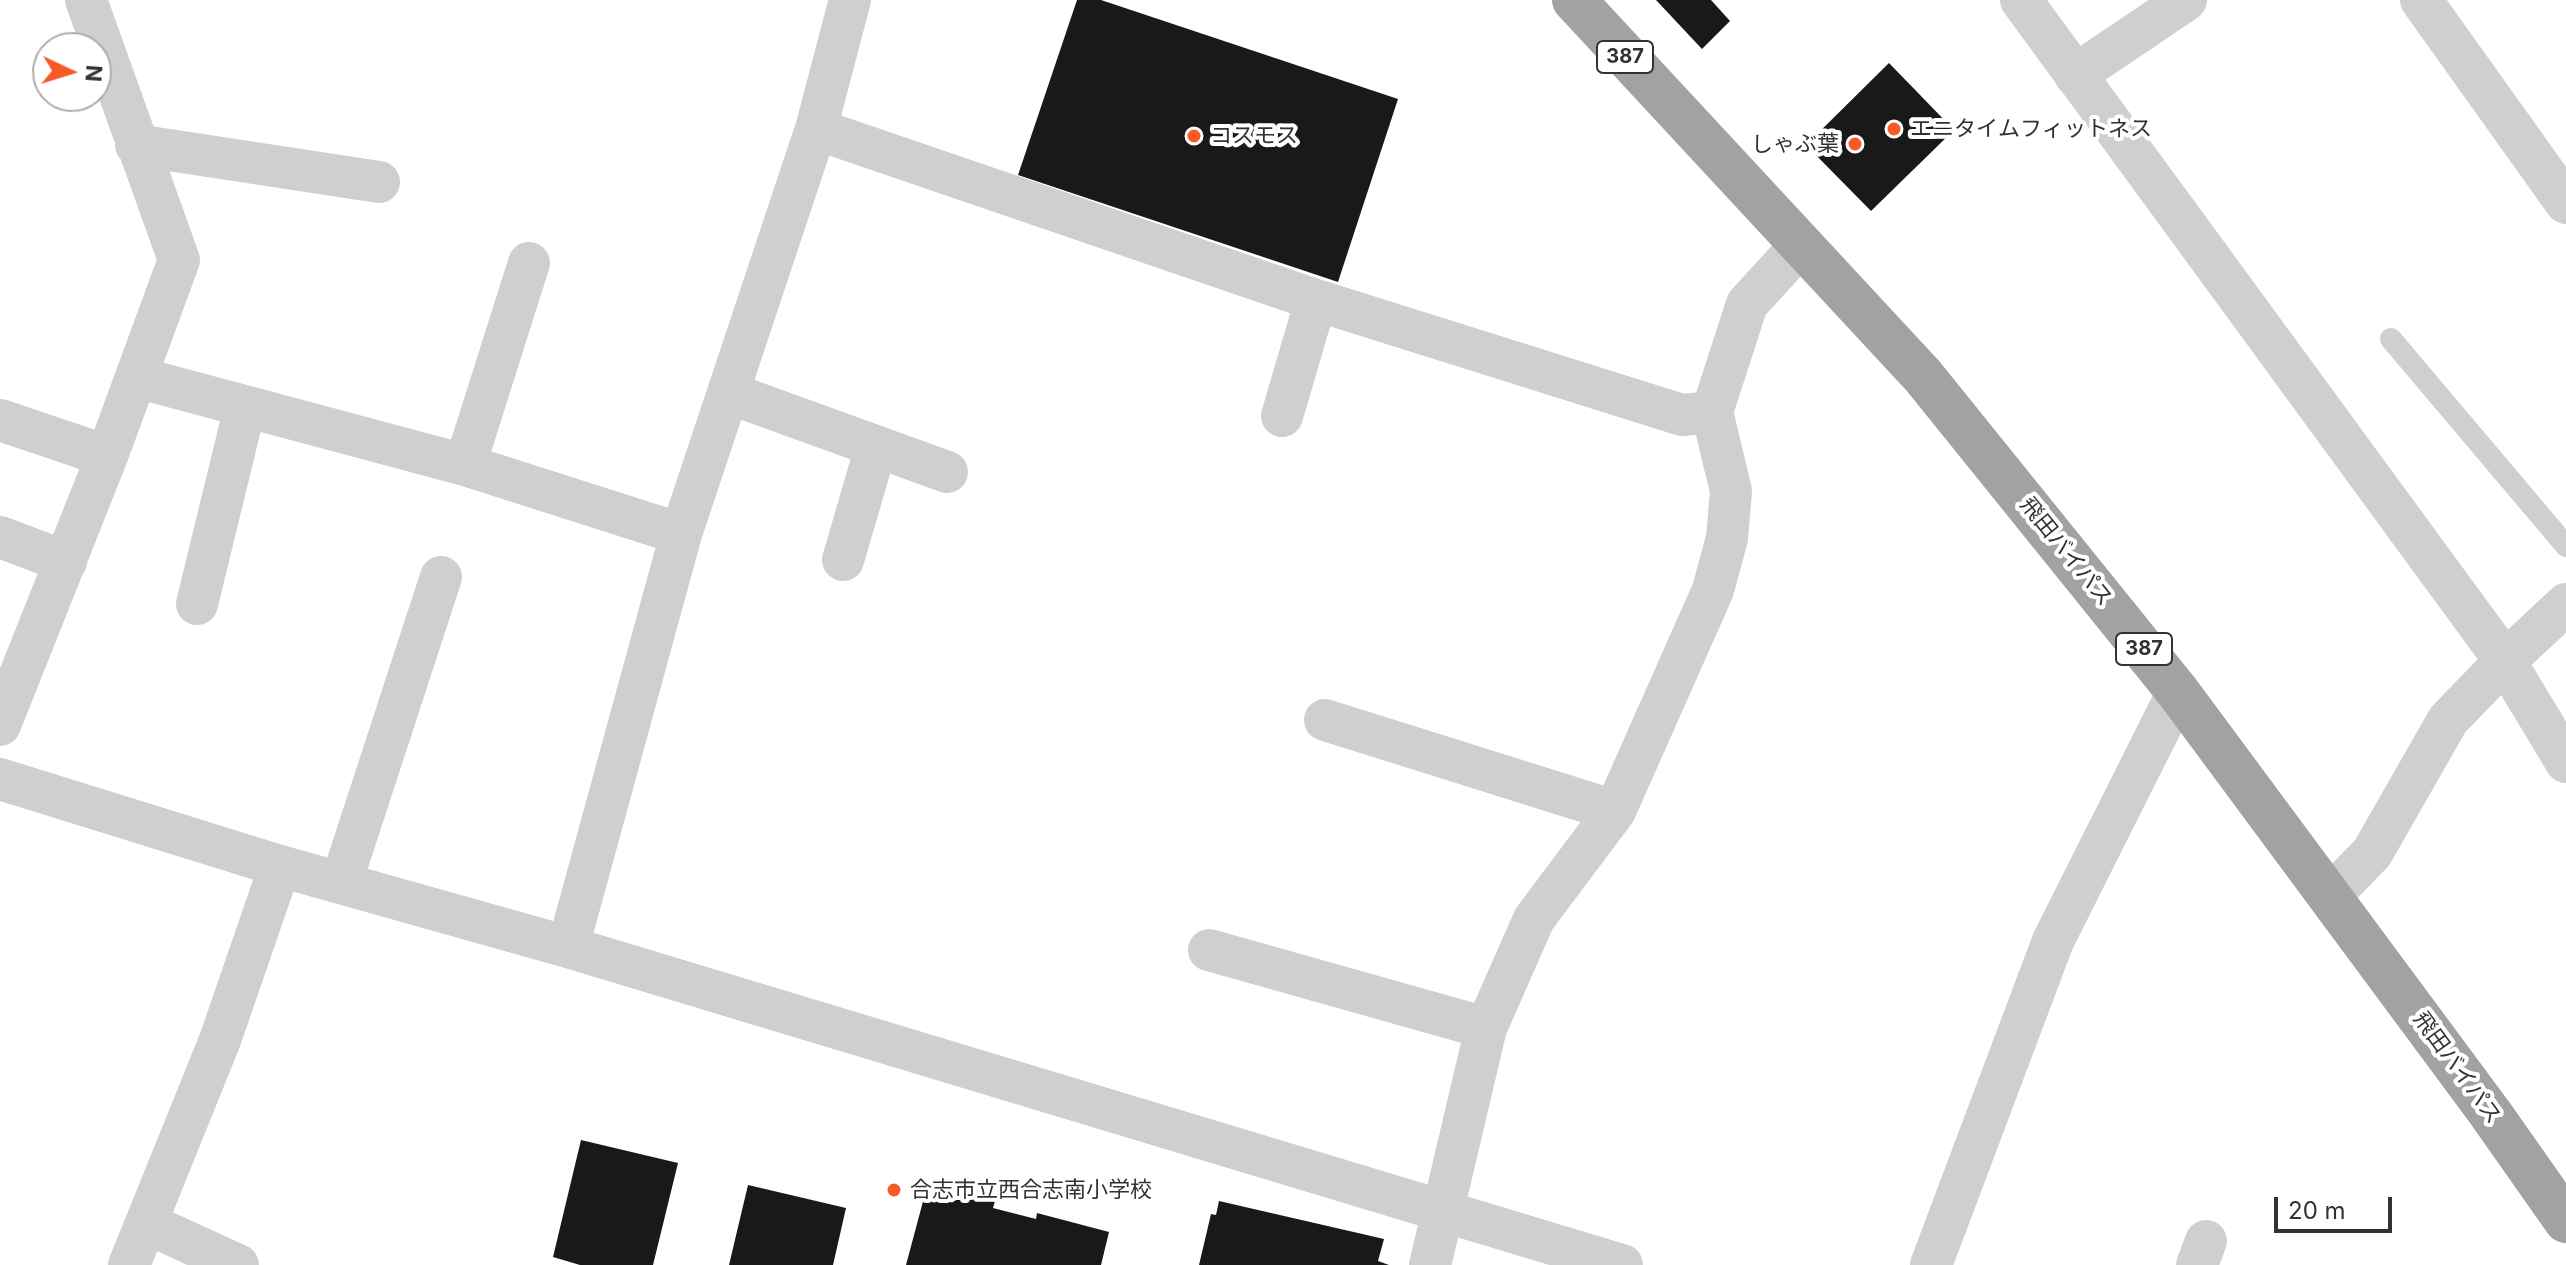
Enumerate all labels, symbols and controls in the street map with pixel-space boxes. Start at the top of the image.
north arrow [32,32,112,112]
road number: 387 [1597,41,1653,73]
text: N [80,64,108,83]
place label: エニタイムフィットネス [1910,116,2152,142]
marker: エニタイムフィットネス [1885,120,1903,138]
place label: コスモス [1210,123,1298,149]
marker: コスモス [1185,127,1203,145]
place label: しゃぶ葉 [1751,131,1839,157]
marker: しゃぶ葉 [1846,135,1864,153]
street label: 飛田バイパス [2014,492,2118,612]
road number: 387 [2116,633,2172,665]
street label: 飛田バイパス [2408,1007,2506,1129]
place label: 合志市立西合志南小学校 [910,1177,1152,1203]
marker: 合志市立西合志南小学校 [885,1181,903,1199]
scale bar [2278,1181,2396,1231]
text: 20 m [2288,1196,2346,1225]

